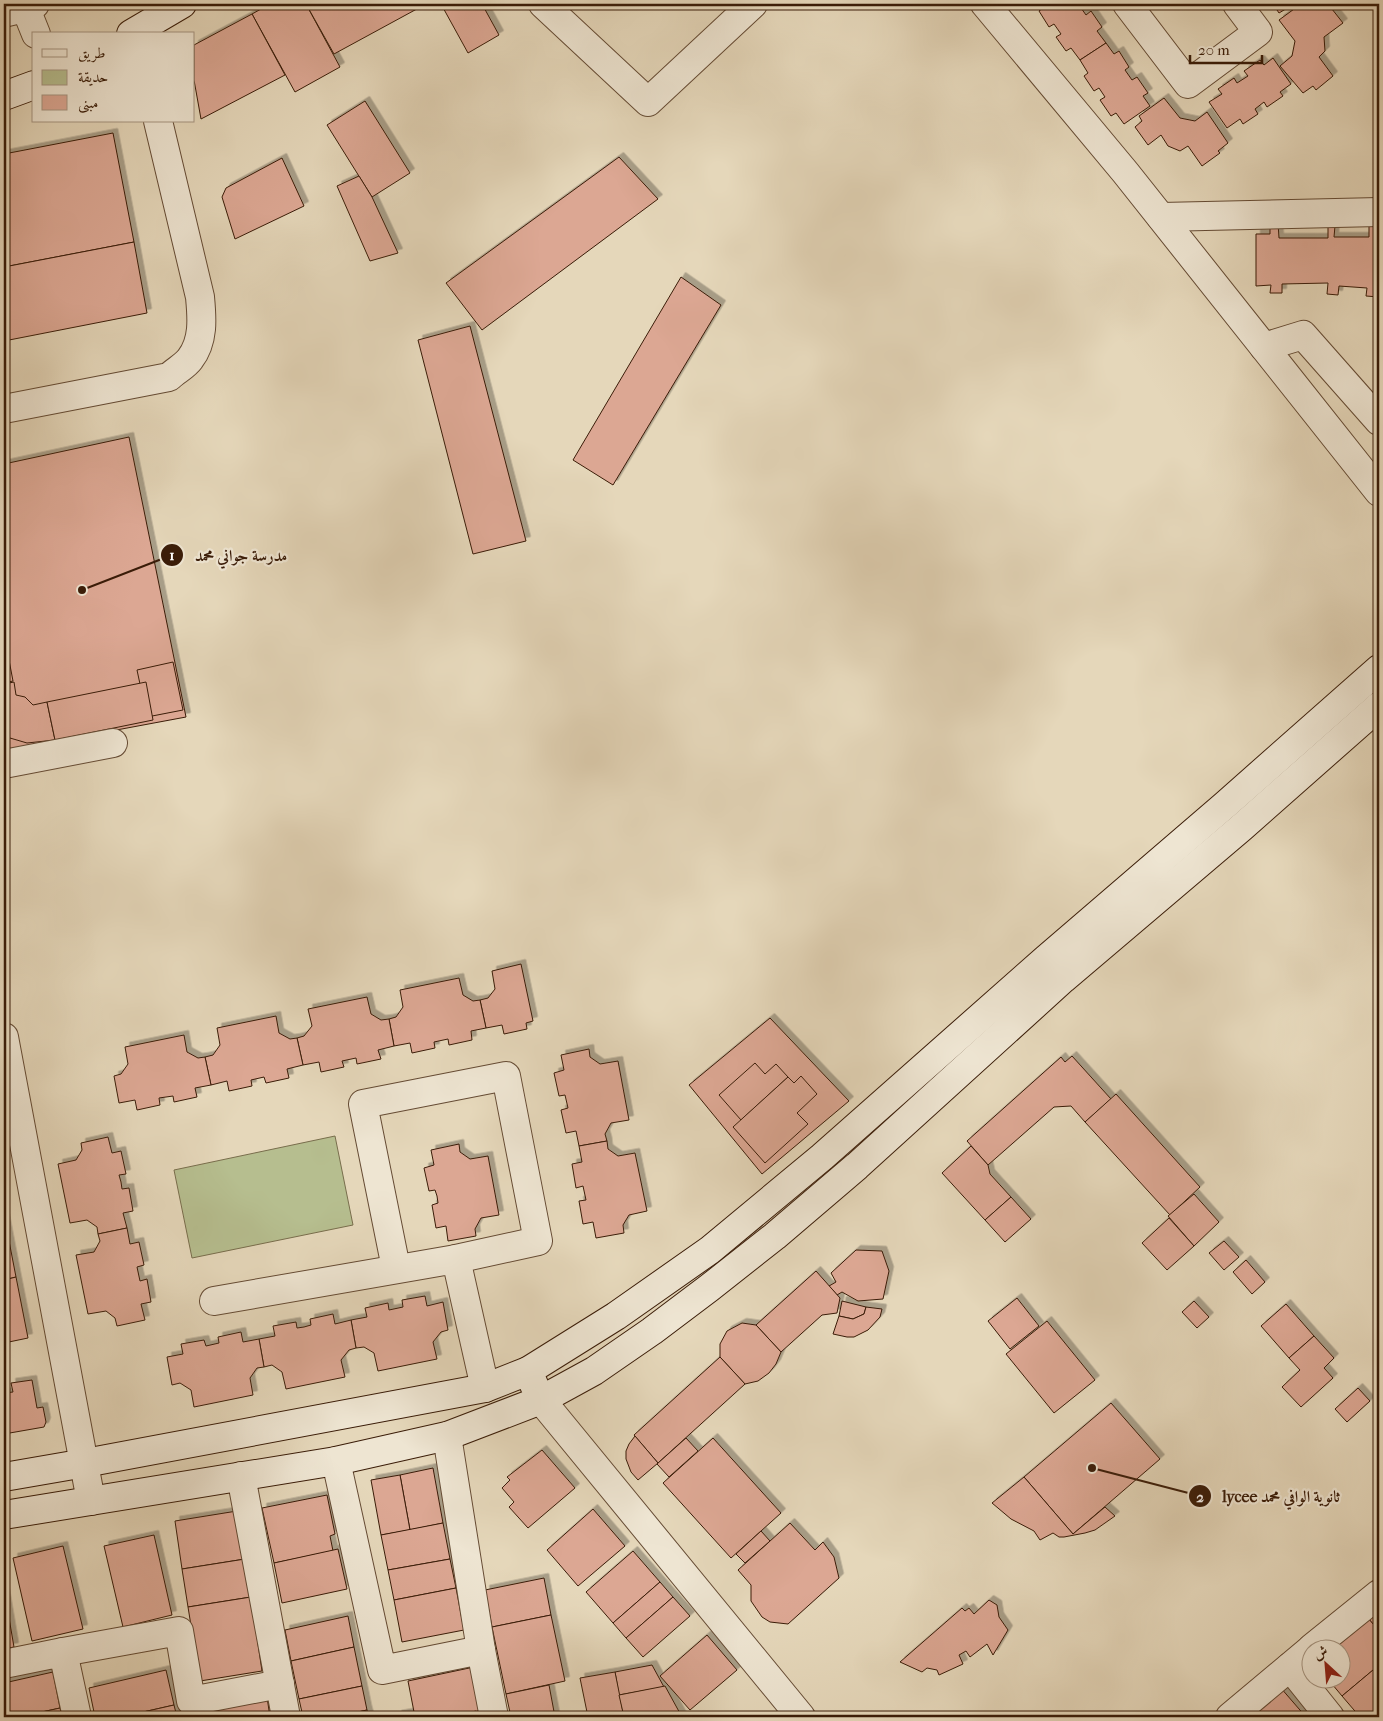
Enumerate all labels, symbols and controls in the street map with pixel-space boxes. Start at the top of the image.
legend [32,32,195,122]
scale bar [1190,32,1263,64]
text: 20 m [1198,41,1230,59]
text: طريق [78,44,105,63]
text: حديقة [78,68,108,86]
text: مبنى [78,94,98,114]
callout: مدرسة جواني محمد [160,540,298,571]
text: 1 [169,546,175,564]
text: مدرسة جواني محمد [195,546,287,569]
callout: lycee ثانوية الوافي محمد [1188,1481,1350,1512]
text: lycee ثانوية الوافي محمد [1221,1487,1341,1510]
text: 2 [1196,1488,1204,1506]
north arrow [1300,1638,1350,1688]
text: ش [1311,1642,1331,1663]

